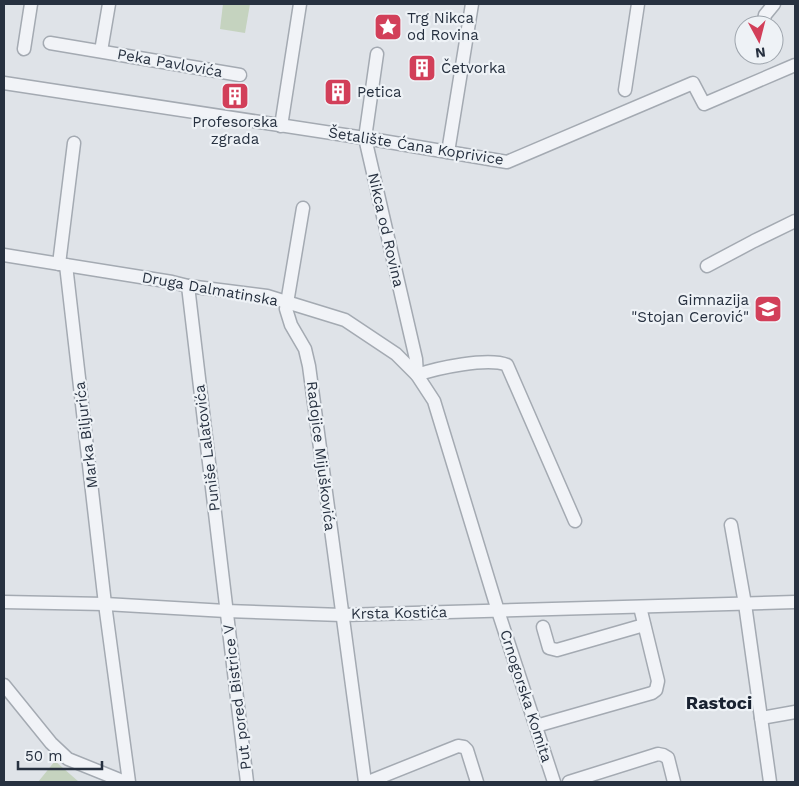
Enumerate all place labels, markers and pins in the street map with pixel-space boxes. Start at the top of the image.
place label: Trg Nikca od Rovina [407,9,479,44]
place icon: Trg Nikca od Rovina [373,12,403,42]
building icon: Četvorka [407,53,437,83]
place label: Četvorka [441,58,506,77]
building icon: Petica [323,77,353,107]
building icon: Profesorska zgrada [220,81,250,111]
place label: Petica [357,83,402,101]
place label: Profesorska zgrada [192,113,278,148]
place label: Gimnazija "Stojan Cerović" [631,291,750,326]
school or university icon: Gimnazija "Stojan Cerović" [753,294,783,324]

